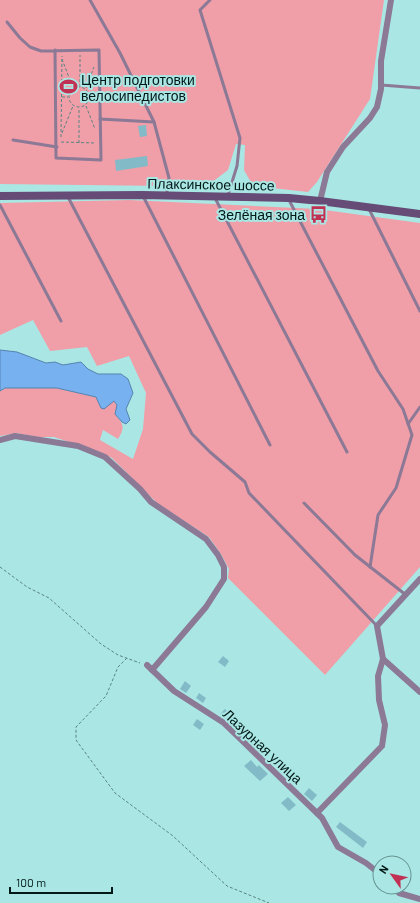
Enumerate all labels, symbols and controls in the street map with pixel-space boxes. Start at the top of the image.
place label: Центр подготовки велосипедистов [81,71,195,104]
sports icon: Центр подготовки велосипедистов [58,77,78,97]
street label: Плаксинское шоссе [147,174,275,194]
bus stop icon: Зелёная зона [308,204,328,224]
place label: Зелёная зона [218,206,305,223]
street label: Лазурная улица [220,705,306,787]
north arrow [372,855,412,895]
text: N [376,863,391,876]
scale bar [10,869,112,895]
text: 100 m [16,875,46,889]

